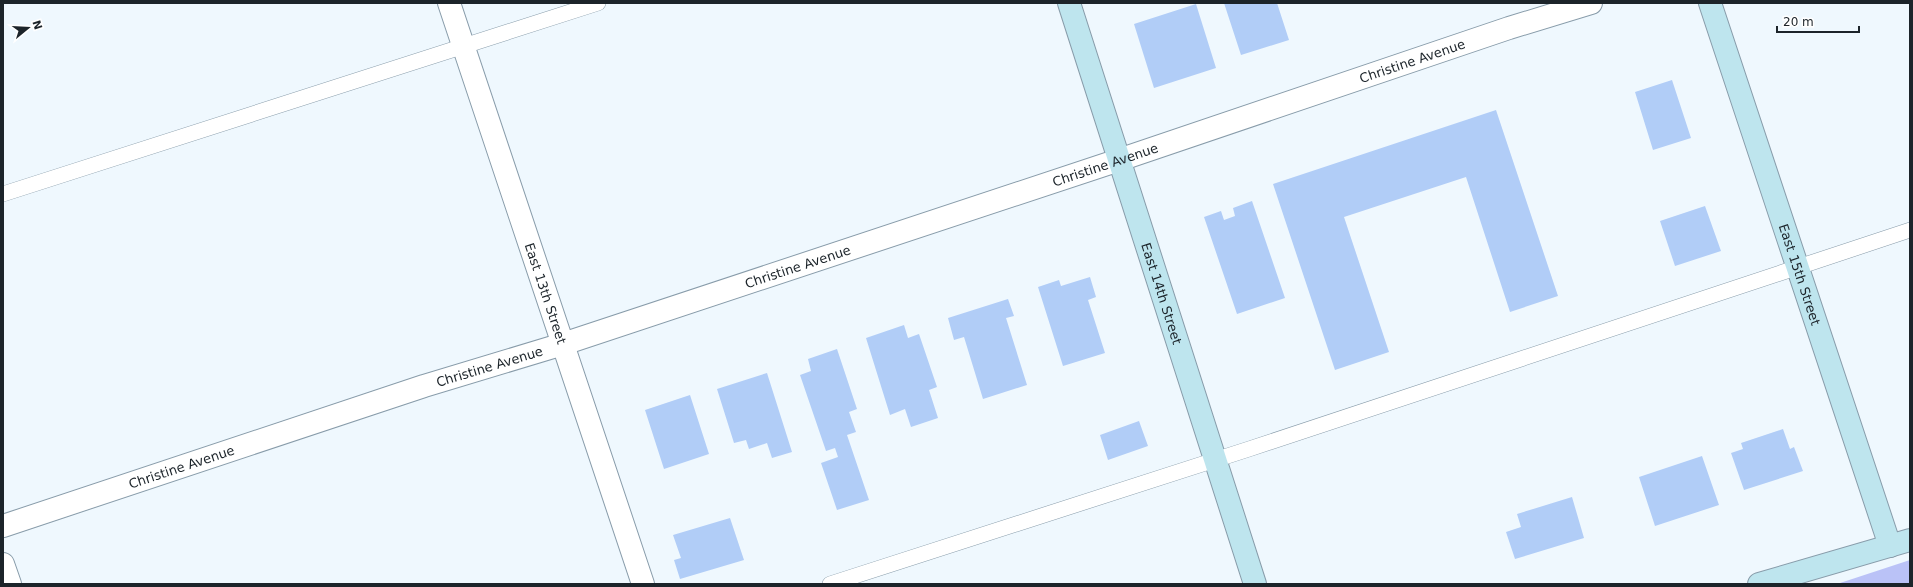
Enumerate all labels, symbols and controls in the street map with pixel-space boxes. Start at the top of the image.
north arrow [8,8,48,48]
scale bar [1777,8,1859,34]
text: 20 m [1783,15,1814,29]
text: N [29,19,45,31]
street label: Christine Avenue [1358,36,1467,86]
street label: Christine Avenue [1051,140,1160,190]
street label: East 15th Street [1776,222,1823,327]
street label: East 13th Street [522,241,569,346]
street label: East 14th Street [1138,241,1185,346]
street label: Christine Avenue [743,242,853,291]
street label: Christine Avenue [434,344,545,390]
street label: Christine Avenue [127,443,236,492]

